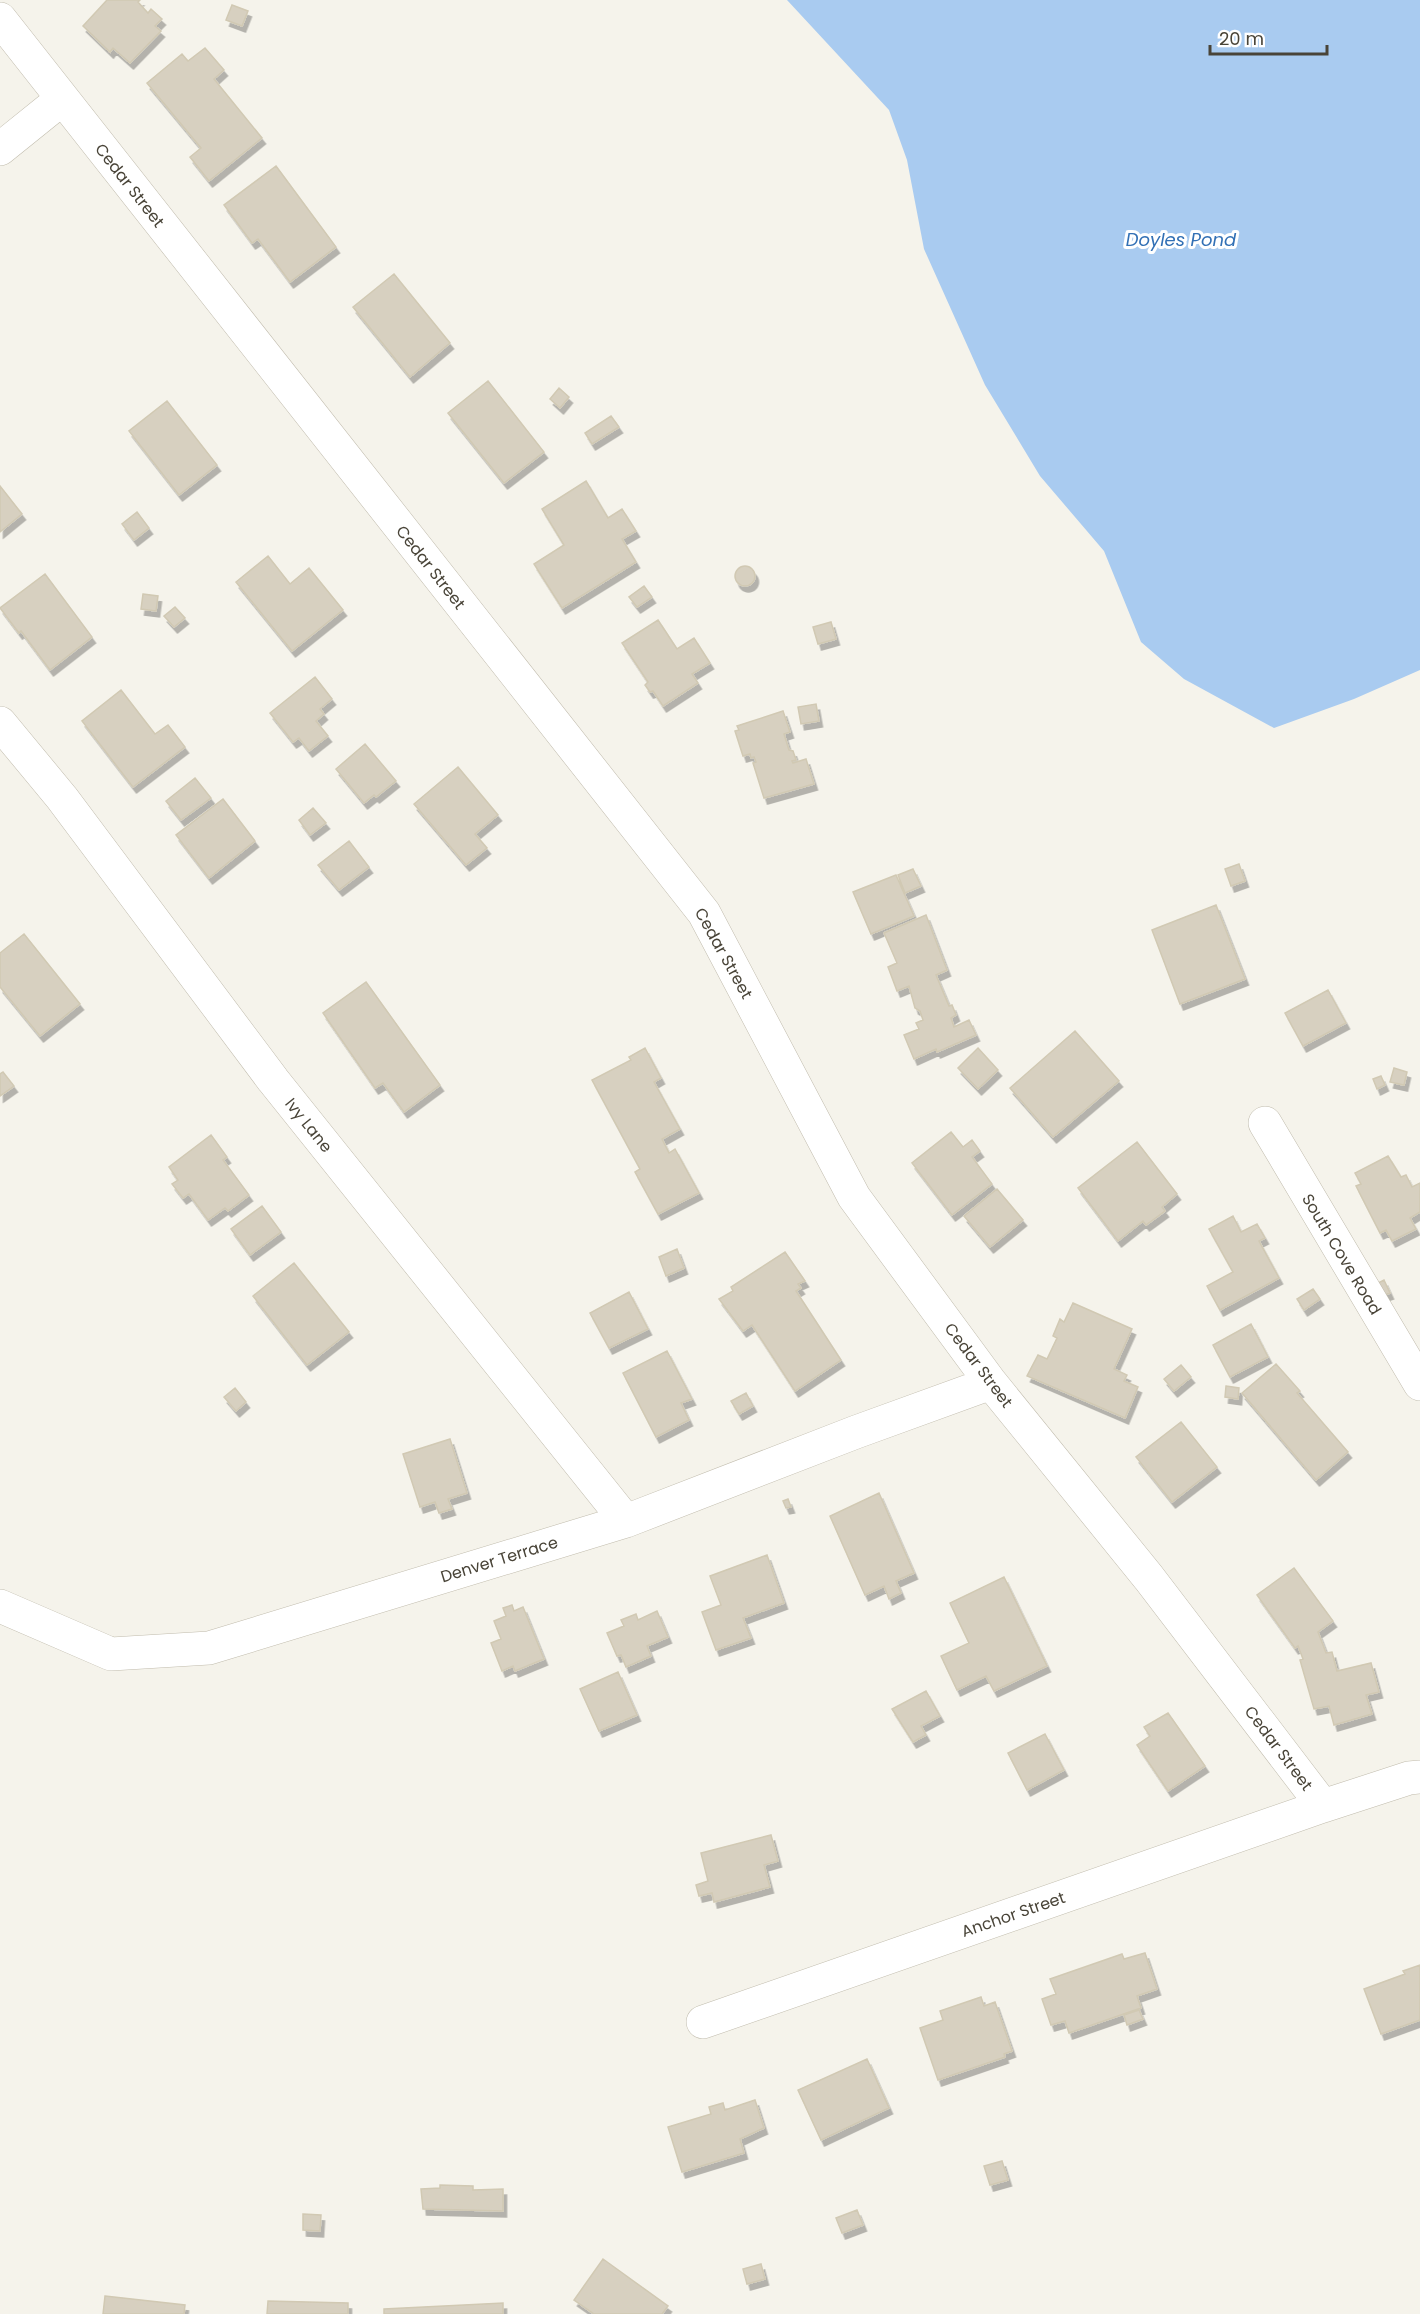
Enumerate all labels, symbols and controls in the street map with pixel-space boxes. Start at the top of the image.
scale bar [1210,18,1327,56]
text: 20 m [1219,26,1264,51]
street label: Cedar Street [89,138,170,232]
water label: Doyles Pond [1126,227,1237,252]
street label: Cedar Street [390,520,471,614]
street label: Cedar Street [689,903,758,1003]
street label: Ivy Lane [280,1093,338,1158]
street label: South Cove Road [1296,1189,1387,1319]
street label: Cedar Street [939,1318,1018,1413]
street label: Denver Terrace [438,1531,561,1588]
street label: Cedar Street [1239,1701,1318,1796]
street label: Anchor Street [958,1886,1068,1943]

